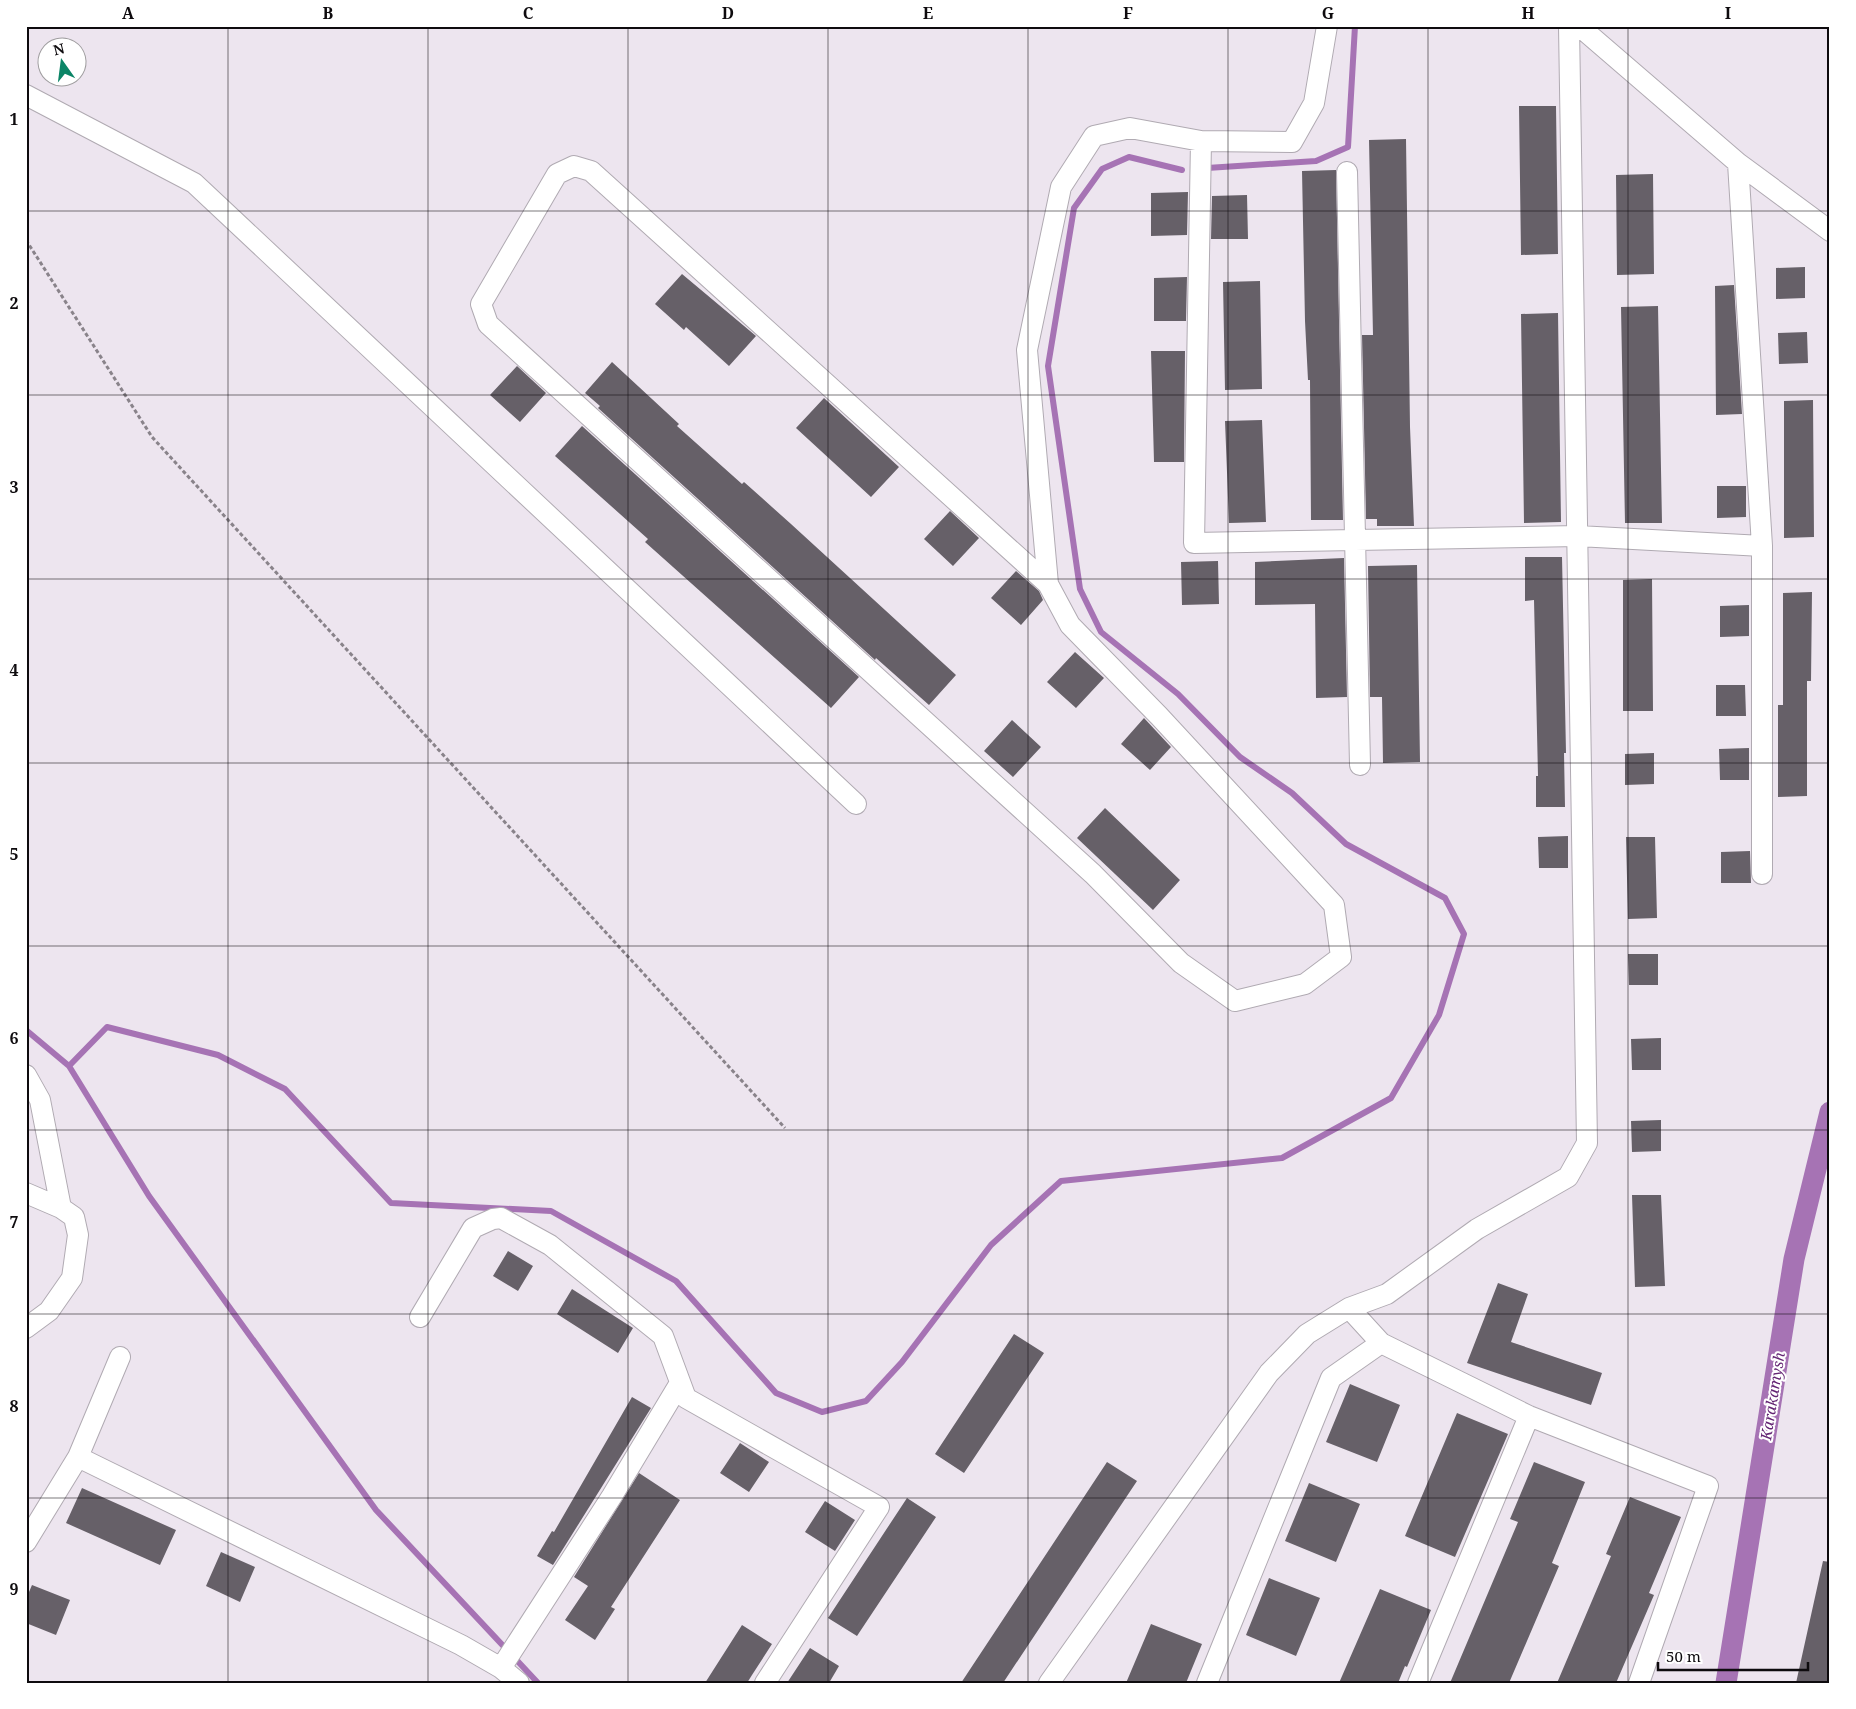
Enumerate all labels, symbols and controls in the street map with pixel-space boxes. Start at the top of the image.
text: A [122,2,135,24]
text: B [323,2,334,24]
text: C [523,2,534,24]
text: D [722,2,734,24]
text: E [923,2,933,24]
text: F [1123,2,1133,24]
text: G [1322,2,1334,24]
text: H [1521,2,1535,24]
text: I [1725,2,1731,24]
north arrow [38,38,88,88]
text: N [51,38,66,59]
text: 1 [9,108,19,130]
text: 2 [9,292,19,314]
text: 3 [9,476,19,498]
text: 4 [9,659,19,681]
text: 5 [9,843,19,865]
text: 6 [9,1027,19,1049]
text: 7 [9,1211,19,1233]
water label: Karakamysh [1755,1351,1789,1442]
text: 8 [9,1395,19,1417]
text: 9 [9,1578,19,1600]
scale bar [1658,1639,1808,1671]
text: 50 m [1666,1646,1701,1666]

